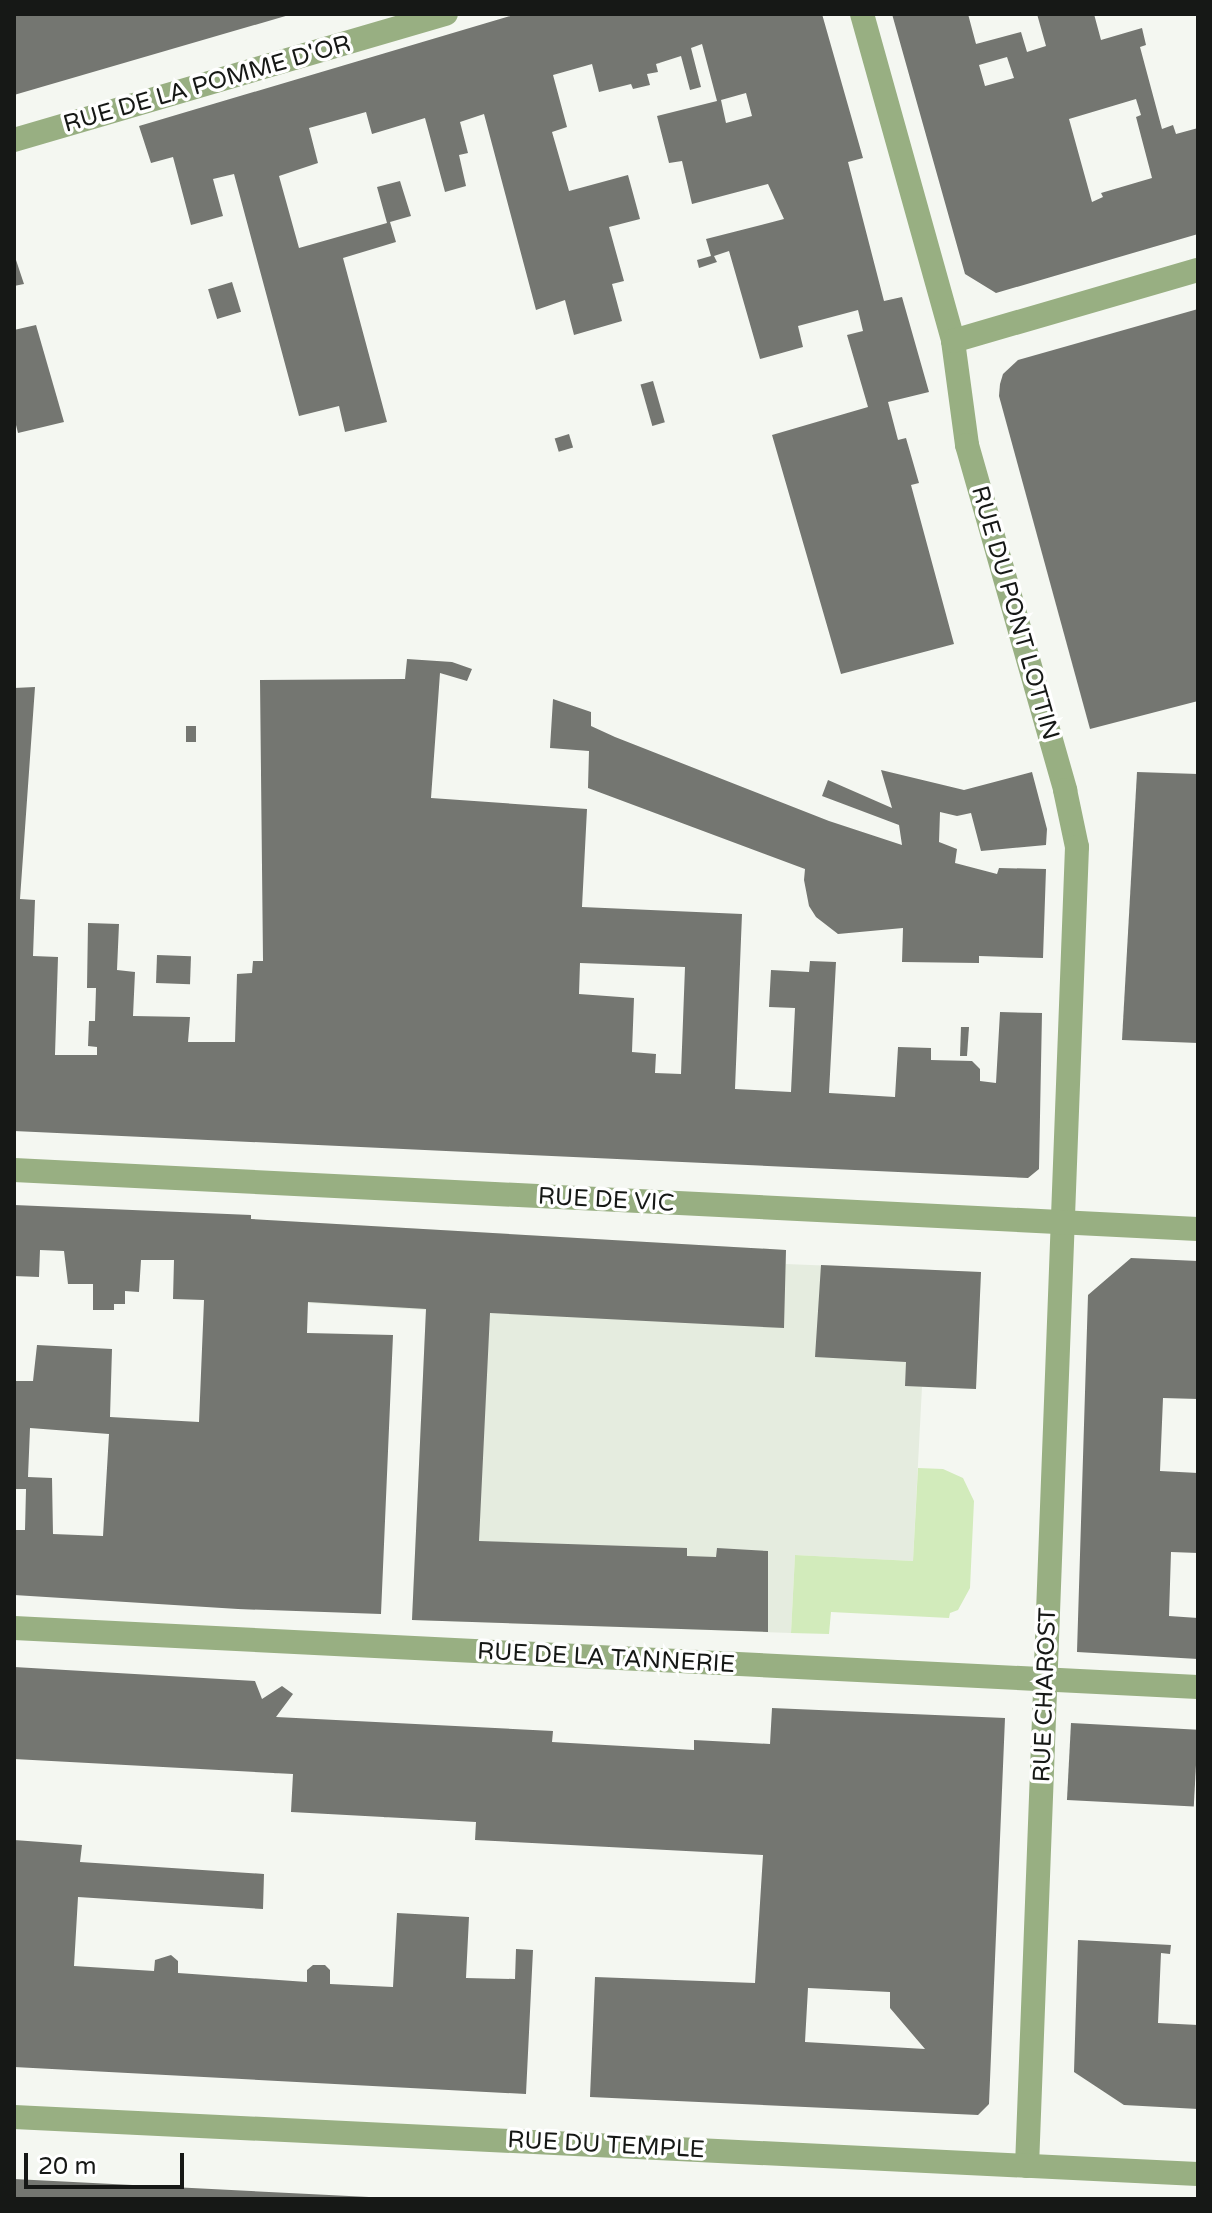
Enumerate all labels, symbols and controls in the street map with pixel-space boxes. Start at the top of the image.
street label: RUE DE LA POMME D'OR [60,29,354,139]
street label: RUE DU PONT LOTTIN [965,483,1065,743]
street label: RUE DE VIC [537,1182,675,1218]
street label: RUE CHAROST [1028,1607,1062,1783]
street label: RUE DE LA TANNERIE [476,1637,736,1679]
street label: RUE DU TEMPLE [507,2125,705,2165]
scale bar [28,2137,188,2187]
text: 20 m [38,2152,96,2181]

